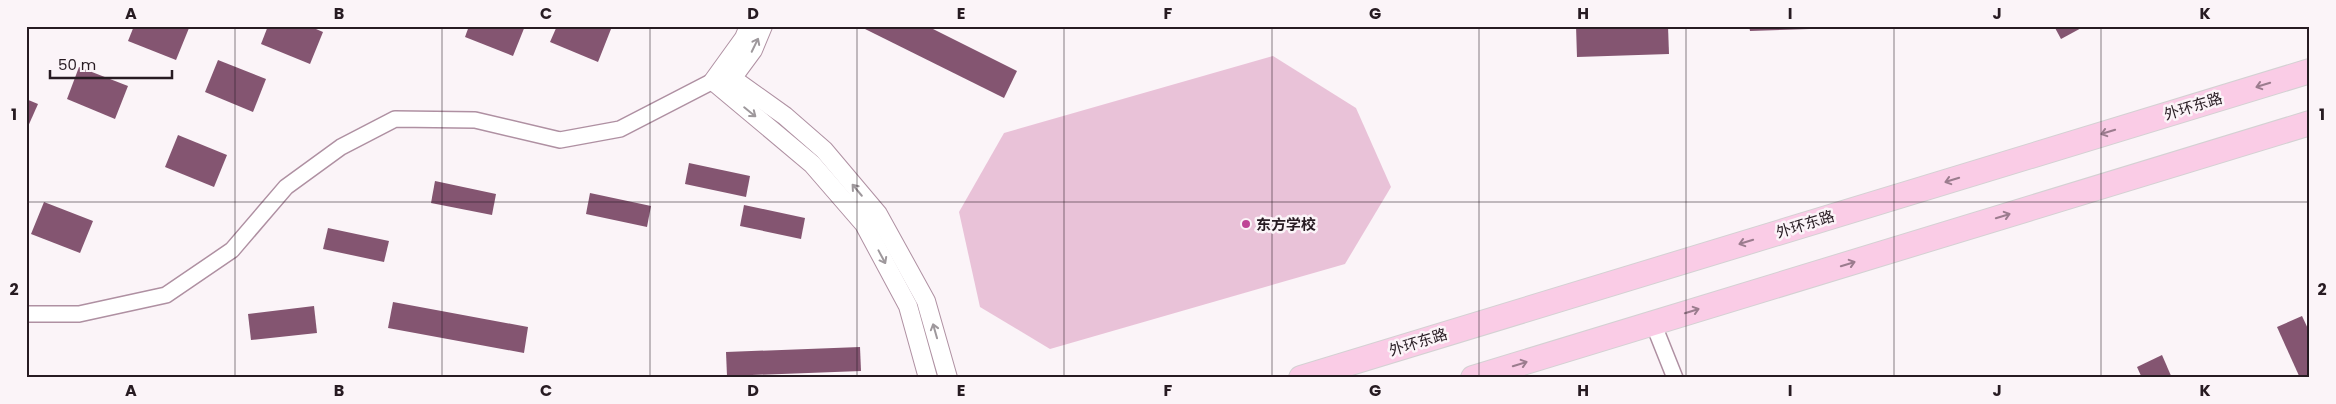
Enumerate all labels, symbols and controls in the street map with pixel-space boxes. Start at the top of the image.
text: A [125,2,137,25]
text: B [334,2,344,25]
text: C [540,2,552,25]
text: D [747,2,759,25]
text: E [957,2,965,25]
text: F [1164,2,1173,25]
text: G [1369,2,1381,25]
text: H [1577,2,1589,25]
text: I [1788,2,1792,25]
text: J [1992,2,2002,25]
text: K [2199,2,2211,25]
one-way arrow [750,38,760,53]
scale bar [50,48,172,80]
text: 50 m [58,54,96,75]
one-way arrow [2255,80,2271,90]
street label: 外环东路 [2161,87,2225,125]
text: 1 [11,103,17,126]
text: 1 [2319,103,2325,126]
one-way arrow [744,107,757,118]
one-way arrow [2100,128,2116,138]
one-way arrow [1945,175,1961,185]
one-way arrow [852,183,863,196]
street label: 外环东路 [1773,205,1837,243]
one-way arrow [1995,211,2011,221]
place label: 东方学校 [1256,214,1316,235]
marker: 东方学校 [1240,218,1252,230]
one-way arrow [1739,238,1755,248]
one-way arrow [878,249,887,264]
one-way arrow [1839,258,1855,268]
text: 2 [9,278,19,301]
text: 2 [2317,278,2327,301]
one-way arrow [1684,306,1700,315]
one-way arrow [929,323,939,339]
street label: 外环东路 [1386,323,1450,361]
one-way arrow [1512,358,1528,368]
text: A [125,379,137,402]
text: B [334,379,344,402]
text: C [540,379,552,402]
text: D [747,379,759,402]
text: E [957,379,965,402]
text: F [1164,379,1173,402]
text: G [1369,379,1381,402]
text: H [1577,379,1589,402]
text: I [1788,379,1792,402]
text: J [1992,379,2002,402]
text: K [2199,379,2211,402]

